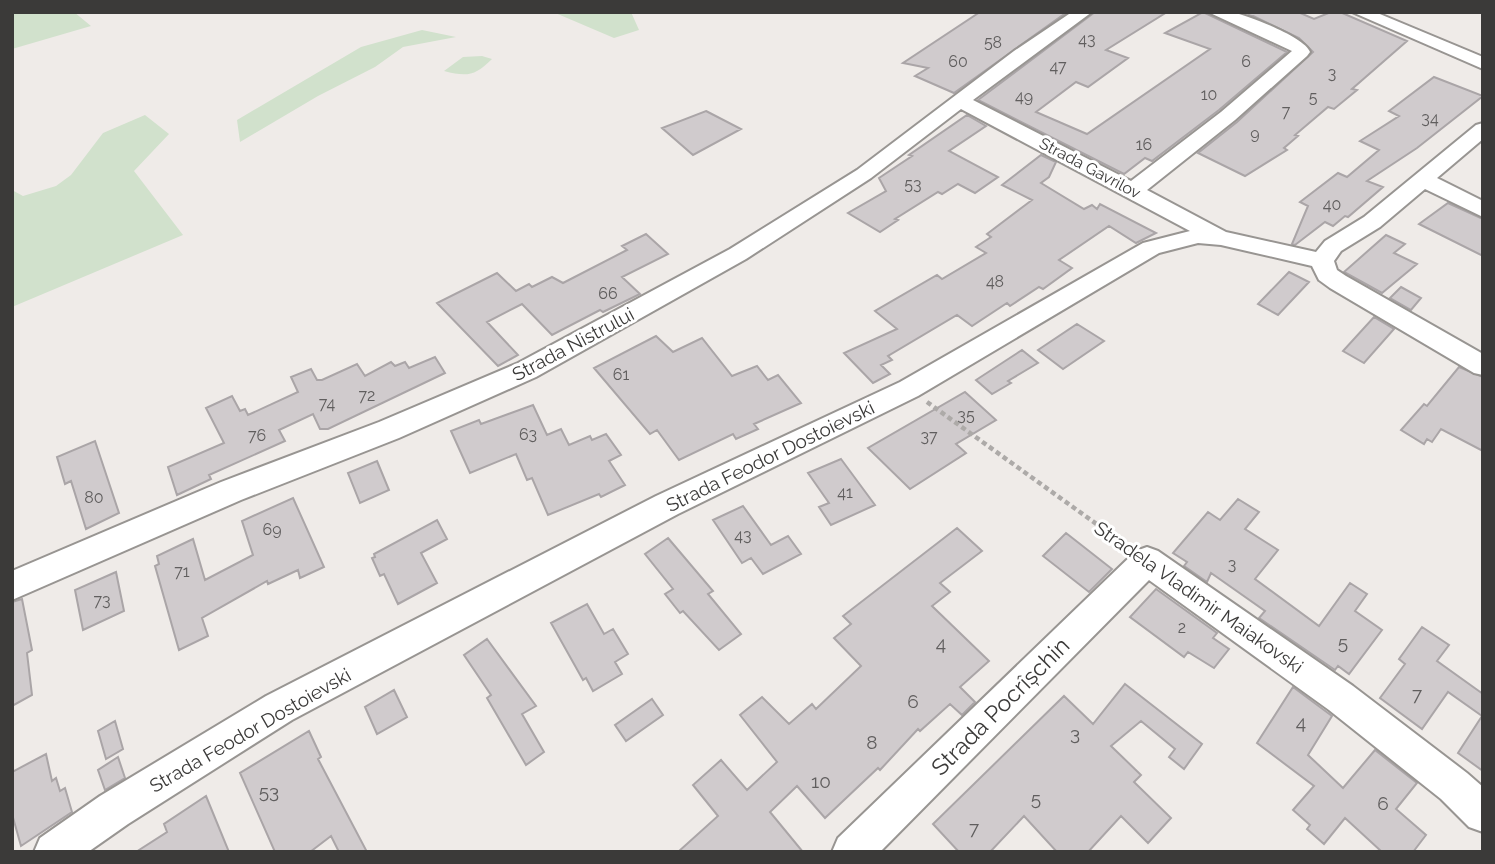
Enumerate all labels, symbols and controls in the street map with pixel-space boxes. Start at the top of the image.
house number: 43 [1078,30,1096,49]
house number: 58 [984,33,1002,52]
house number: 60 [948,52,968,71]
house number: 6 [1241,52,1251,71]
house number: 47 [1049,57,1067,76]
house number: 3 [1328,64,1336,83]
house number: 10 [1201,85,1217,104]
house number: 49 [1015,87,1033,106]
house number: 5 [1309,88,1318,107]
house number: 7 [1282,102,1291,121]
house number: 34 [1421,109,1439,128]
house number: 9 [1250,124,1260,143]
street label: Strada Gavrilov [1036,133,1144,203]
house number: 16 [1136,135,1152,154]
house number: 53 [904,175,922,194]
house number: 40 [1323,195,1341,214]
house number: 48 [986,272,1004,291]
house number: 66 [598,284,618,303]
street label: Strada Nistrului [508,303,638,385]
house number: 61 [613,365,629,384]
house number: 72 [359,386,375,405]
house number: 74 [319,394,335,413]
street label: Strada Feodor Dostoievski [662,396,878,516]
house number: 35 [957,406,975,425]
house number: 63 [519,425,537,444]
house number: 76 [248,426,266,445]
house number: 37 [920,427,938,446]
house number: 41 [837,483,853,502]
house number: 80 [84,488,104,507]
street label: Stradela Vladimir Maiakovski [1090,516,1308,678]
house number: 69 [262,520,282,539]
house number: 43 [734,526,752,545]
house number: 3 [1228,555,1236,574]
house number: 71 [174,562,190,581]
house number: 73 [93,591,111,610]
house number: 2 [1178,618,1186,637]
street label: Strada Pocrîșchin [925,631,1075,781]
house number: 5 [1338,631,1348,653]
house number: 4 [936,632,946,654]
street label: Strada Feodor Dostoievski [145,663,355,797]
house number: 7 [1412,683,1422,705]
house number: 6 [907,690,919,712]
house number: 4 [1296,711,1306,733]
house number: 3 [1070,722,1080,744]
house number: 8 [866,731,878,753]
house number: 10 [811,770,831,792]
house number: 53 [259,780,279,802]
house number: 5 [1031,787,1041,809]
house number: 6 [1377,792,1389,814]
house number: 7 [969,817,979,839]

